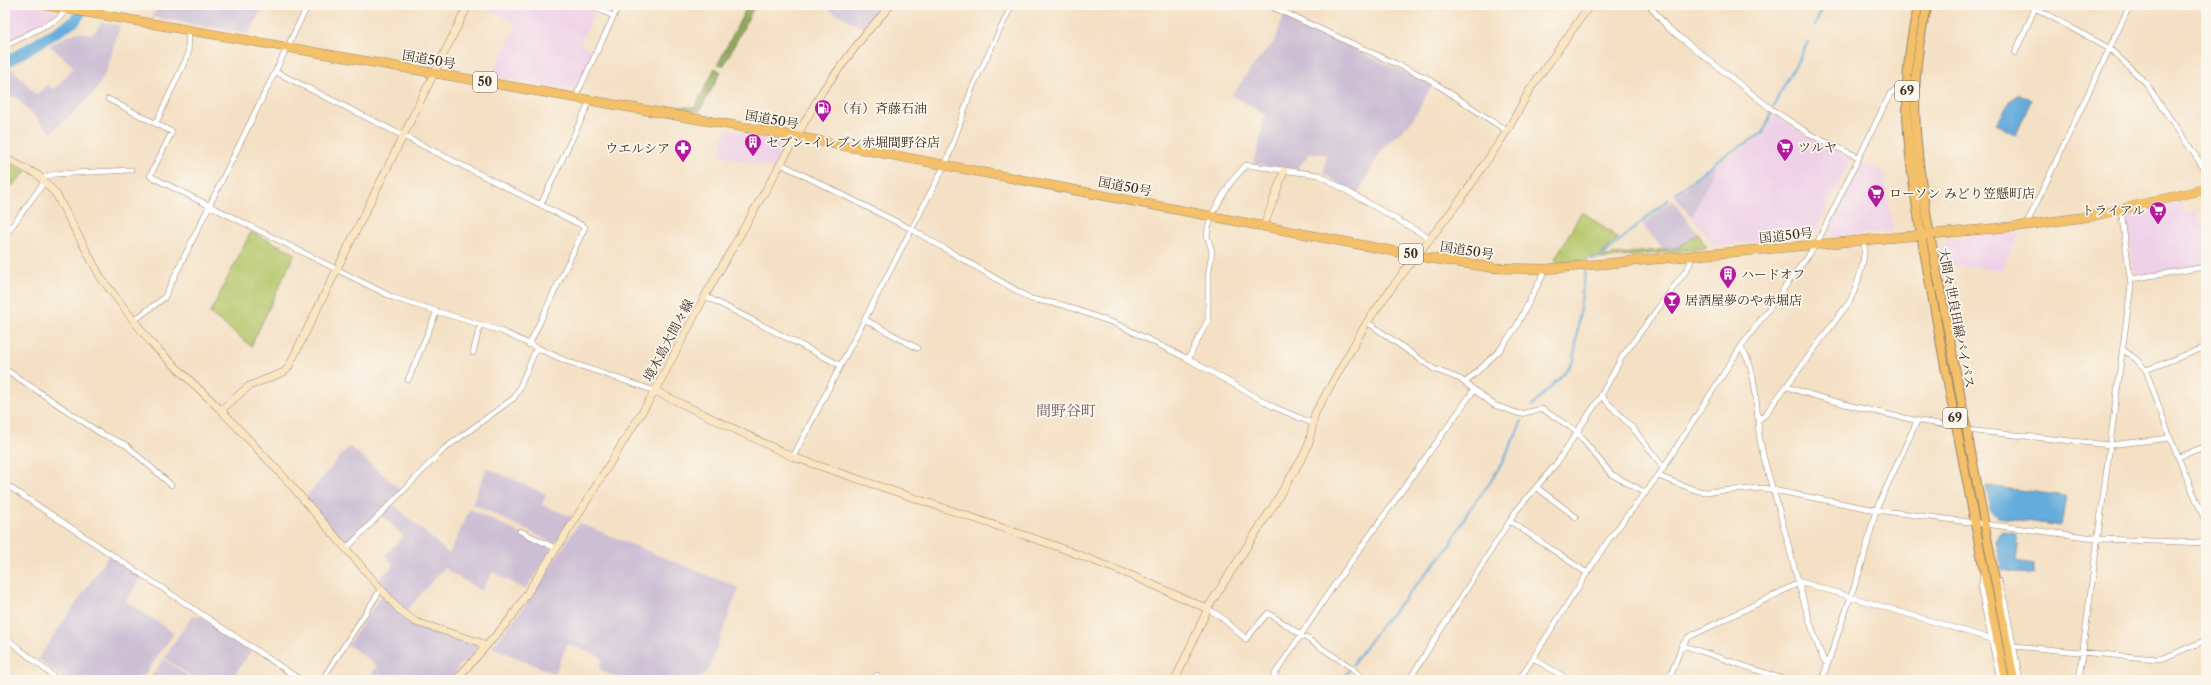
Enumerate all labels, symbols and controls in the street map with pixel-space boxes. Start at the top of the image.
street label: 国道50号 [401,46,457,72]
road number: 50 [473,72,497,92]
road number: 69 [1895,81,1919,101]
fuel station icon: （有）斉藤石油 [813,98,833,123]
place label: （有）斉藤石油 [836,100,927,116]
street label: 国道50号 [744,106,800,132]
building icon: セブン-イレブン赤堀間野谷店 [743,132,763,157]
place label: セブン-イレブン赤堀間野谷店 [766,134,940,150]
supermarket icon: ツルヤ [1775,137,1795,162]
pharmacy icon: ウエルシア [673,138,693,163]
place label: ツルヤ [1798,139,1837,155]
place label: ウエルシア [605,140,670,156]
street label: 国道50号 [1097,173,1153,199]
supermarket icon: ローソン みどり笠懸町店 [1866,183,1886,208]
place label: ローソン みどり笠懸町店 [1889,185,2035,201]
supermarket icon: トライアル [2148,200,2168,225]
place label: トライアル [2081,202,2145,218]
street label: 国道50号 [1758,224,1814,246]
street label: 国道50号 [1439,238,1495,262]
road number: 50 [1399,244,1423,264]
street label: 大間々世良田線バイパス [1936,246,1978,390]
building icon: ハードオフ [1718,264,1738,289]
place label: ハードオフ [1741,266,1805,282]
bar icon: 居酒屋夢のや赤堀店 [1662,290,1682,315]
place label: 居酒屋夢のや赤堀店 [1685,292,1802,308]
street label: 境木島大間々線 [640,296,696,384]
district label: 間野谷町 [1036,401,1096,420]
road number: 69 [1943,408,1967,428]

